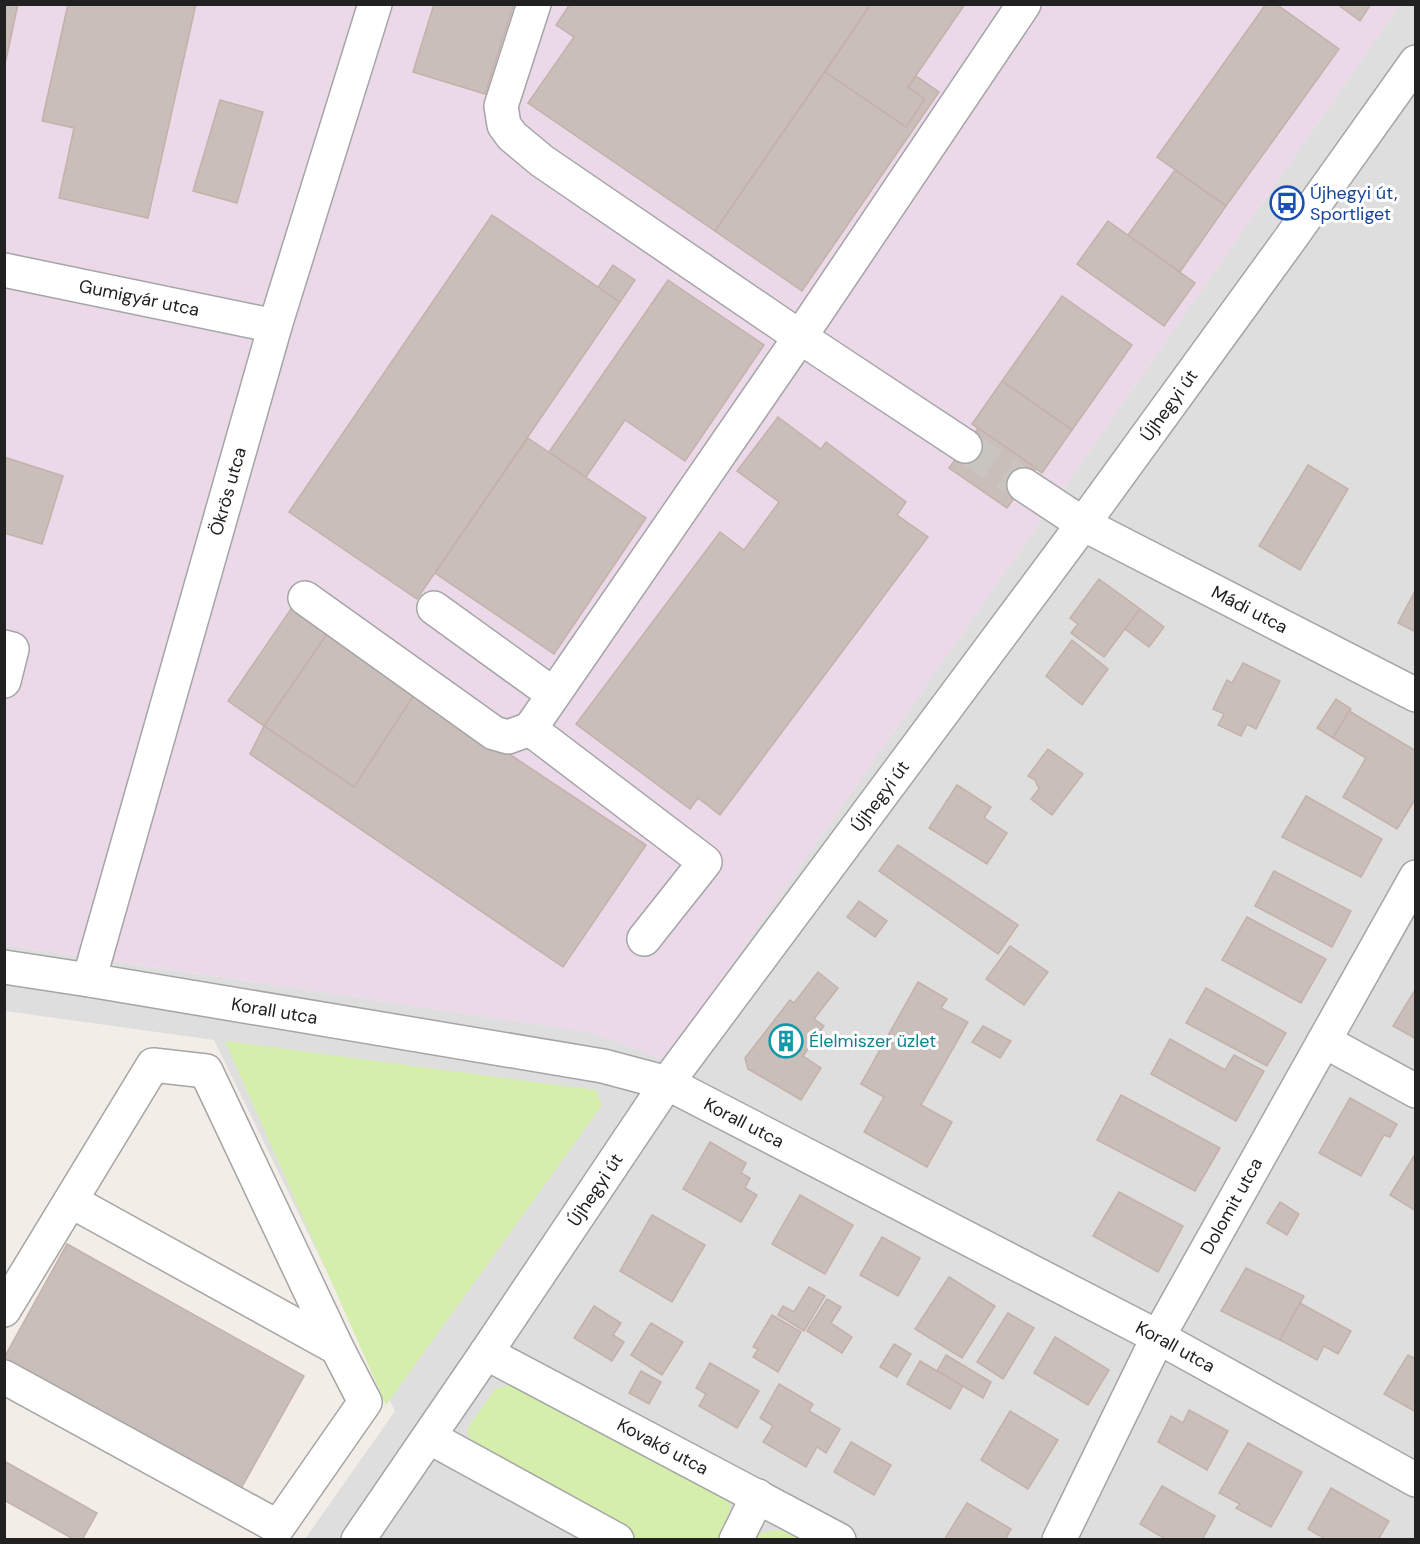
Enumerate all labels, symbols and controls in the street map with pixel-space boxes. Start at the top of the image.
place label: Újhegyi út, Sportliget [1310,181,1397,226]
bus stop icon: Újhegyi út, Sportliget [1269,185,1305,221]
street label: Gumigyár utca [77,274,201,322]
street label: Újhegyi út [1135,365,1203,446]
street label: Ökrös utca [204,444,252,538]
street label: Mádi utca [1207,580,1292,639]
street label: Újhegyi út [846,756,915,837]
street label: Korall utca [229,992,319,1030]
building icon: Élelmiszer üzlet [768,1023,804,1059]
place label: Élelmiszer üzlet [809,1029,936,1053]
street label: Korall utca [700,1092,788,1153]
street label: Újhegyi út [562,1149,629,1231]
street label: Dolomit utca [1195,1153,1268,1259]
street label: Korall utca [1131,1315,1219,1378]
street label: Kovakő utca [613,1413,713,1481]

